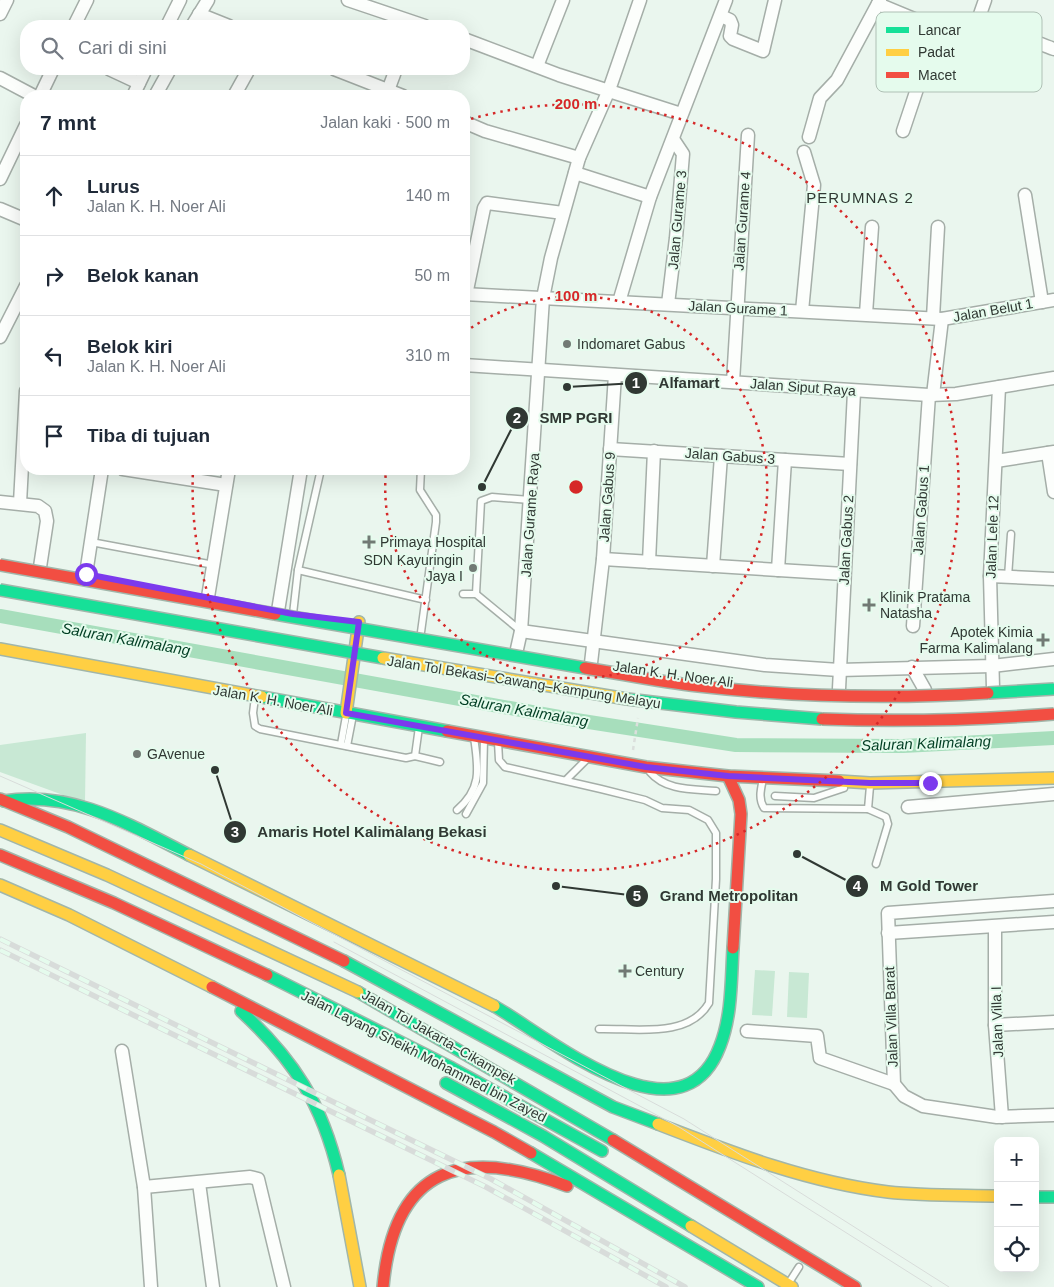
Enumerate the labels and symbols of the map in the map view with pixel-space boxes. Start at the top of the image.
legend [876,12,1042,92]
text: Lancar [918,22,961,38]
text: Padat [918,44,955,60]
text: Macet [918,67,956,83]
text: 200 m [555,95,597,112]
street label: Jalan Gurame 3 [665,169,689,270]
street label: Jalan Gurame 4 [731,171,753,271]
district label: PERUMNAS 2 [806,189,914,206]
text: 100 m [555,287,597,304]
street label: Jalan Belut 1 [952,295,1034,325]
street label: Jalan Gurame 1 [688,297,788,319]
place label: Indomaret Gabus [577,336,685,352]
marker: Indomaret Gabus [561,338,573,350]
callout: Alfamart [624,368,730,398]
text: 1 [632,374,640,391]
text: Alfamart [659,374,719,391]
street label: Jalan Siput Raya [750,375,857,399]
callout: SMP PGRI [505,403,623,433]
text: 2 [513,409,521,426]
text: SMP PGRI [539,409,613,426]
street label: Jalan Gabus 3 [684,445,776,467]
street label: Jalan Gabus 9 [596,451,618,543]
street label: Jalan Gurame Raya [518,452,542,578]
street label: Jalan Gabus 1 [910,464,932,556]
centre of rings [567,478,585,496]
street label: Jalan Gabus 2 [836,494,856,586]
street label: Jalan Lele 12 [983,495,1001,579]
place label: Primaya Hospital [380,534,486,550]
marker: Primaya Hospital [362,535,376,549]
place label: SDN Kayuringin Jaya I [363,552,463,584]
marker: SDN Kayuringin Jaya I [467,562,479,574]
route start [75,563,98,586]
place label: Klinik Pratama Natasha [880,589,970,621]
marker: Klinik Pratama Natasha [862,598,876,612]
water label: Saluran Kalimalang [60,619,192,659]
place label: Apotek Kimia Farma Kalimalang [919,624,1033,656]
marker: Apotek Kimia Farma Kalimalang [1037,634,1049,646]
street label: Jalan Tol Bekasi–Cawang–Kampung Melayu [386,652,662,712]
street label: Jalan K. H. Noer Ali [612,658,734,690]
street label: Jalan K. H. Noer Ali [212,682,334,718]
water label: Saluran Kalimalang [458,690,590,730]
water label: Saluran Kalimalang [861,732,992,754]
place label: GAvenue [147,746,205,762]
marker: GAvenue [131,748,143,760]
route end [919,772,942,795]
callout: Amaris Hotel Kalimalang Bekasi [223,817,497,847]
text: 3 [231,823,239,840]
text: Amaris Hotel Kalimalang Bekasi [257,823,487,840]
callout: M Gold Tower [845,871,988,901]
text: 4 [853,877,862,894]
text: M Gold Tower [880,877,978,894]
callout: Grand Metropolitan [625,881,808,911]
text: 5 [633,887,641,904]
text: Grand Metropolitan [660,887,798,904]
place label: Century [635,963,684,979]
marker: Century [619,965,631,977]
street label: Jalan Villa Barat [881,966,901,1068]
street label: Jalan Tol Jakarta–Cikampek [359,986,520,1088]
street label: Jalan Villa I [988,986,1006,1058]
street label: Jalan Layang Sheikh Mohammed bin Zayed [299,987,549,1125]

